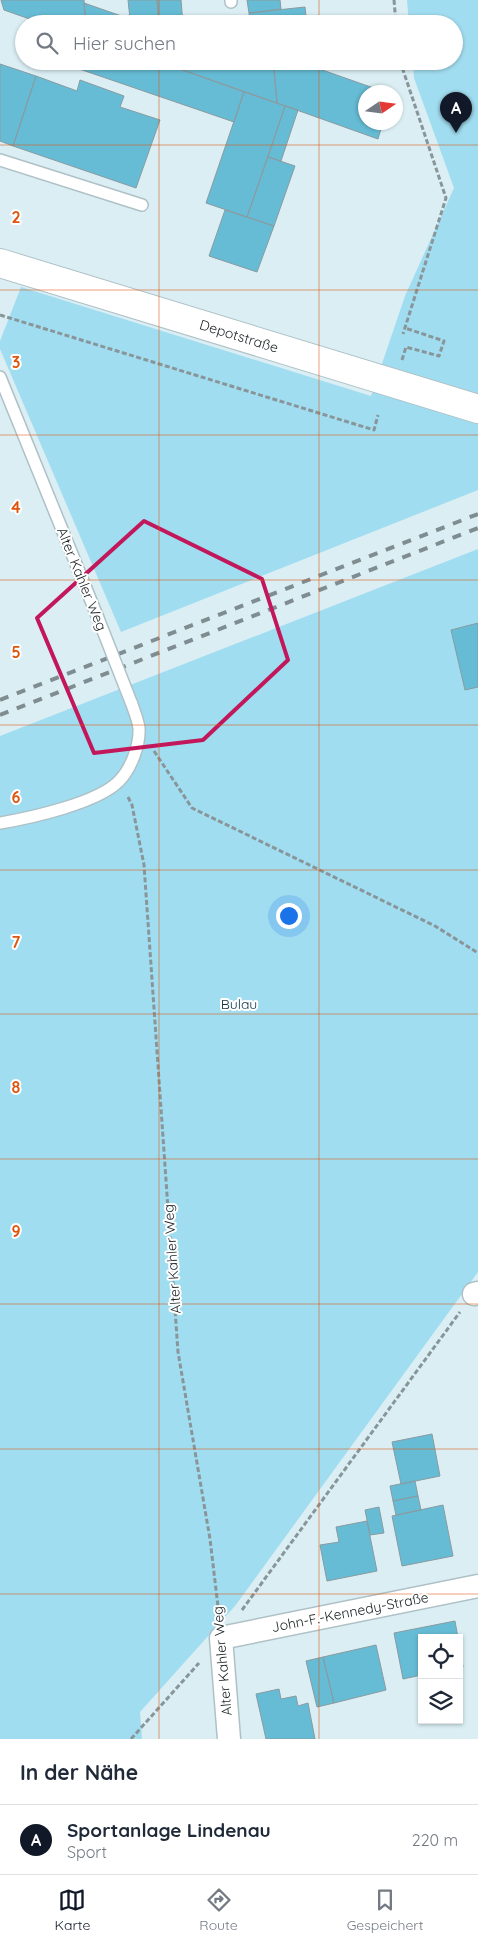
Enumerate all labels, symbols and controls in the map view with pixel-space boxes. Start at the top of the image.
search box [15,15,463,70]
icon: search [33,29,61,57]
text: Hier suchen [73,31,176,55]
north arrow [358,85,403,130]
pin: A [440,92,472,133]
text: 2 [11,207,21,227]
street label: Depotstraße [197,315,281,357]
text: 3 [12,352,20,372]
text: 4 [11,497,21,517]
street label: Alter Kahler Weg [53,525,111,633]
text: 5 [11,642,21,662]
text: 6 [12,787,21,807]
your location [276,903,302,929]
text: 7 [12,932,21,952]
park label: Bulau [221,995,257,1013]
text: 8 [12,1077,21,1097]
street label: Alter Kahler Weg [159,1203,185,1315]
text: 9 [11,1221,21,1241]
street label: John-F.-Kennedy-Straße [270,1588,430,1636]
street label: Alter Kahler Weg [208,1605,236,1717]
map controls [418,1634,463,1724]
button: locate [418,1634,463,1679]
button: layers [418,1679,463,1724]
text: In der Nähe [20,1759,138,1785]
text: Sportanlage Lindenau [67,1818,271,1842]
text: A [31,1830,41,1850]
text: 220 m [412,1830,458,1850]
text: Sport [67,1842,107,1862]
tab: Karte [54,1886,90,1934]
tab: Route [199,1886,238,1934]
tab: Gespeichert [347,1886,423,1934]

